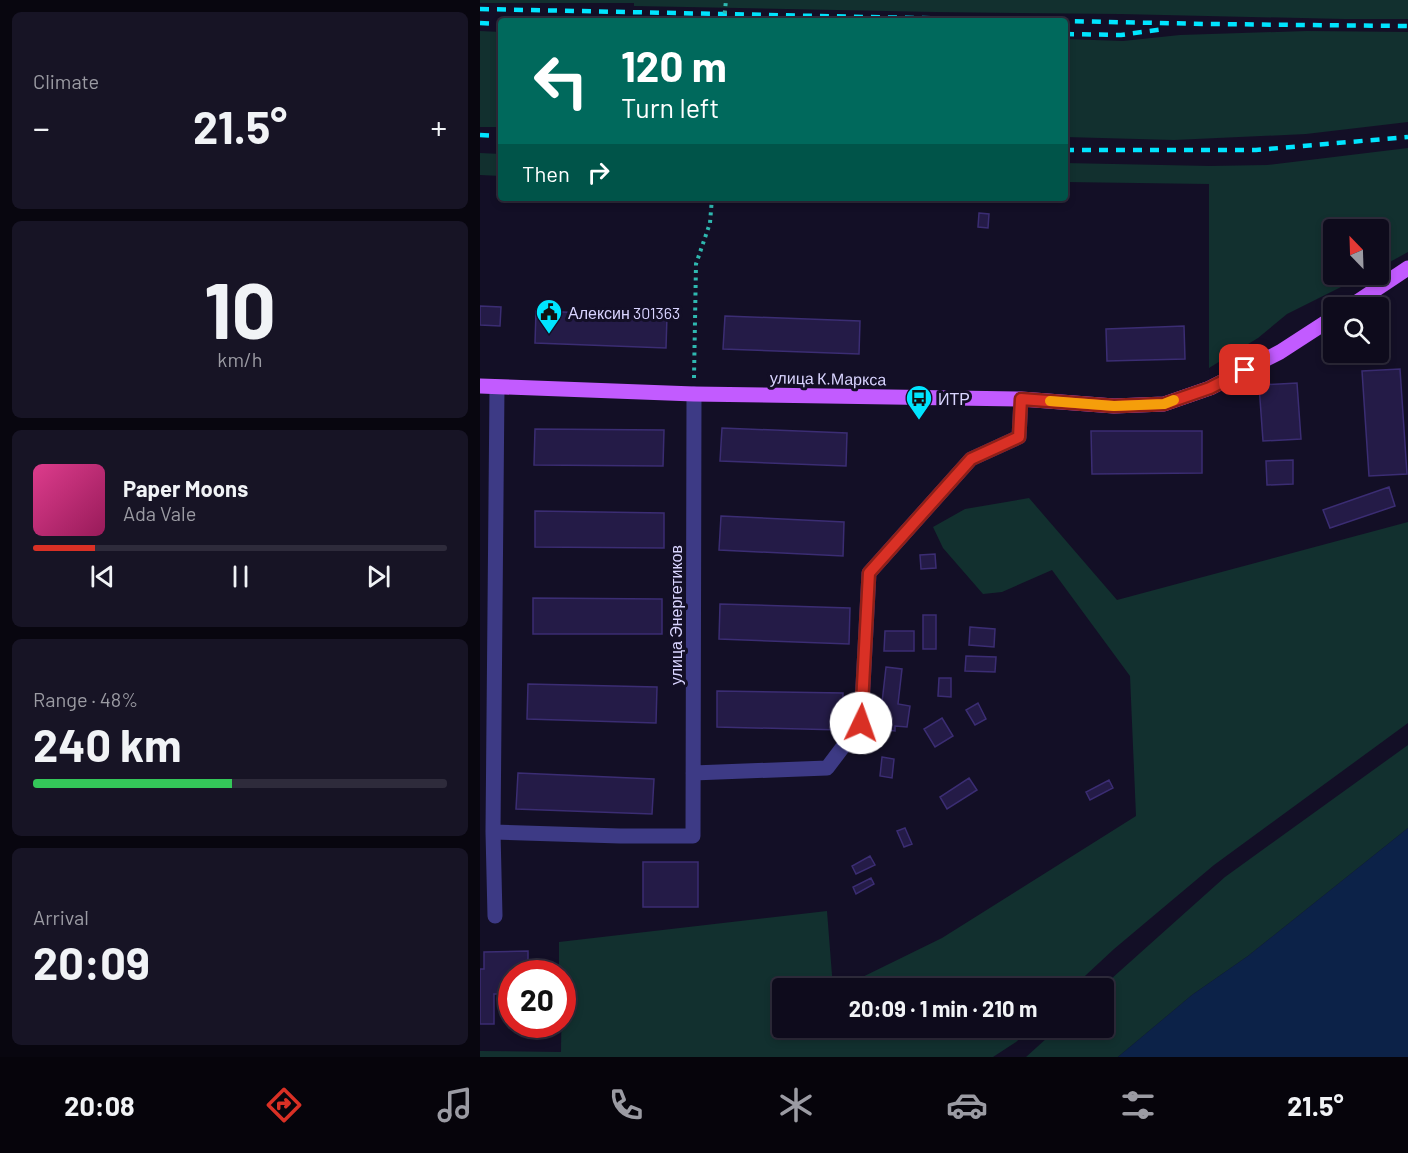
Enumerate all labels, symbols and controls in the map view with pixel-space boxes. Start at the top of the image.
text: 120 m [621,40,727,90]
icon: left [522,42,600,120]
text: Climate [33,69,99,93]
text: Turn left [621,91,719,123]
text: 21.5° [193,99,287,153]
text: − [33,107,50,147]
text: + [431,107,447,147]
icon: right [582,156,615,189]
text: Then [522,160,570,186]
north arrow [1323,219,1389,285]
map controls [1323,219,1389,363]
text: 10 [204,261,276,355]
public building icon: Алексин 301363 [534,297,564,335]
button: search [1323,297,1389,363]
place label: Алексин 301363 [568,303,680,322]
pin [1219,344,1270,395]
text: km/h [217,347,263,371]
icon: arrive [1228,353,1261,386]
street label: улица К.Маркса [770,367,886,389]
bus stop icon: ИТР [904,383,934,421]
place label: ИТР [938,389,970,408]
text: Paper Moons [123,475,248,501]
text: Ada Vale [123,501,196,525]
street label: улица Энергетиков [666,545,685,685]
icon: previous [86,560,119,593]
icon: pause [224,560,257,593]
icon: next [362,560,395,593]
text: Range · 48% [33,687,138,711]
position arrow [829,691,893,755]
text: 240 km [33,717,182,771]
text: Arrival [33,905,89,929]
text: 20:09 [33,935,150,989]
speed limit sign: 20 [498,960,576,1038]
text: 20:09 · 1 min · 210 m [849,995,1037,1021]
icon: directions [263,1084,305,1126]
icon: music [434,1084,476,1126]
icon: phone [605,1084,647,1126]
icon: climate [775,1084,817,1126]
icon: car [946,1084,988,1126]
icon: filters [1117,1084,1159,1126]
text: 20:08 [64,1089,135,1121]
text: 21.5° [1287,1089,1344,1121]

